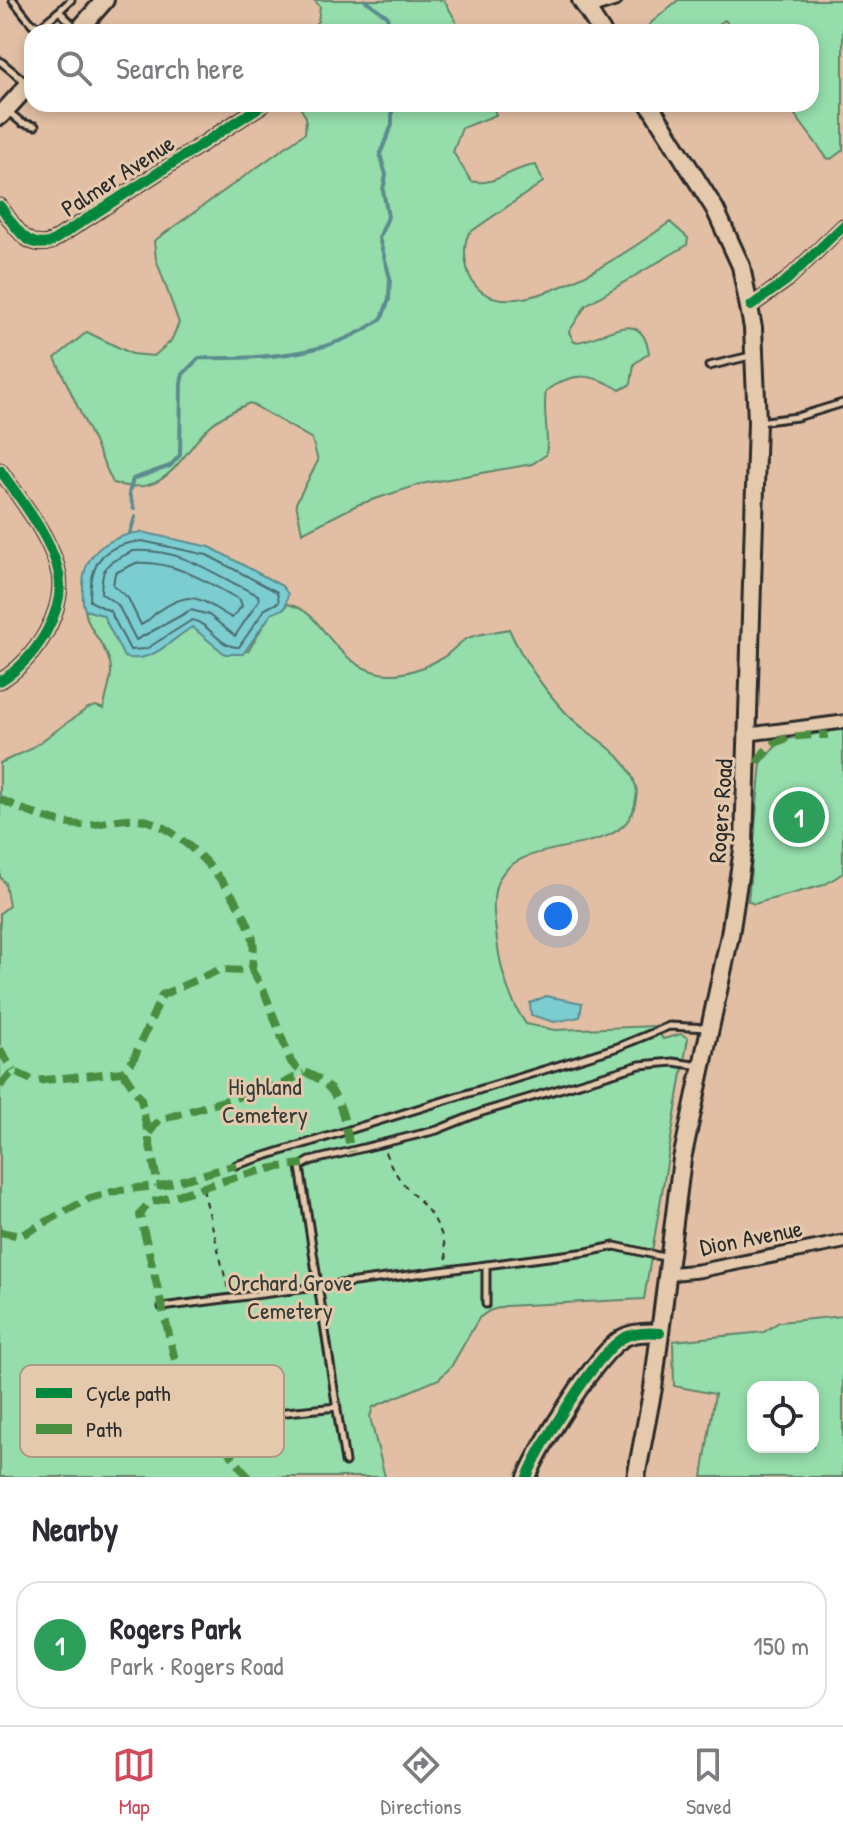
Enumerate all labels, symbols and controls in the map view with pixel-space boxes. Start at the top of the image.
search box [24,24,819,112]
icon: search [52,46,96,90]
text: Search here [116,48,244,88]
street label: Palmer Avenue [55,126,181,224]
street label: Rogers Road [700,758,740,864]
pin: 1 [773,787,825,847]
your location [538,896,578,936]
park label: Highland Cemetery [222,1070,308,1130]
street label: Dion Avenue [697,1211,805,1263]
park label: Orchard Grove Cemetery [227,1266,353,1326]
legend [20,1365,284,1457]
text: Cycle path [86,1378,170,1408]
map controls [747,1381,819,1453]
button: locate [747,1381,819,1453]
text: Path [86,1414,122,1444]
text: Nearby [32,1506,118,1552]
text: Rogers Park [110,1608,241,1648]
text: 1 [55,1628,65,1663]
text: 150 m [753,1628,809,1663]
text: Park · Rogers Road [110,1648,283,1683]
tab: Map [112,1743,156,1821]
tab: Directions [381,1743,462,1821]
tab: Saved [686,1743,731,1821]

